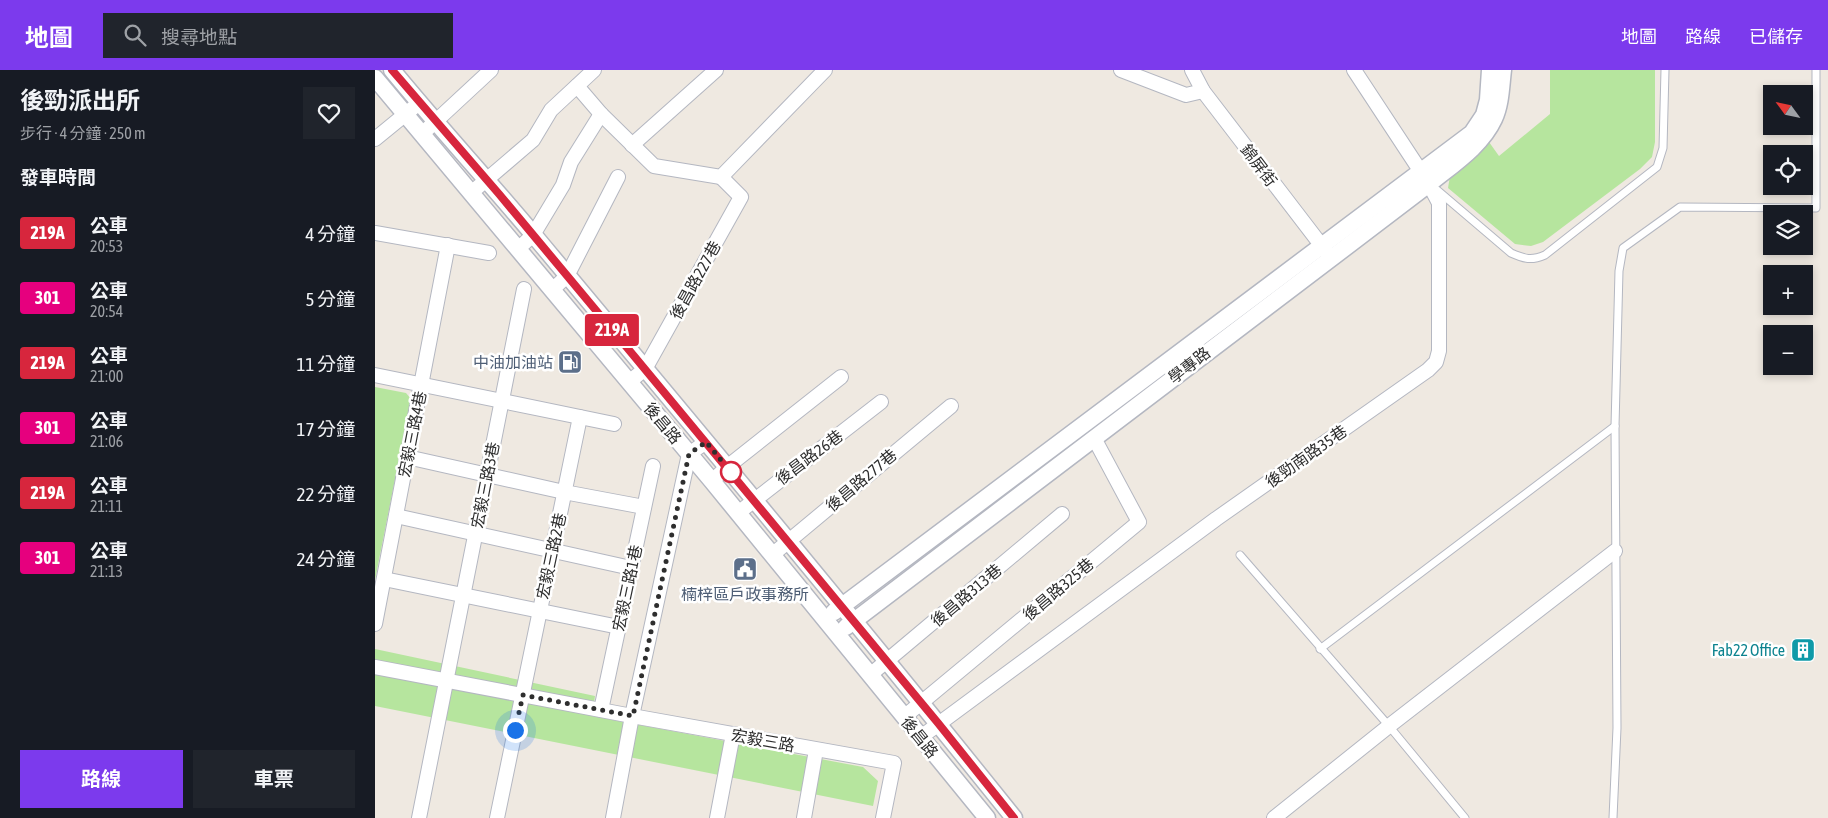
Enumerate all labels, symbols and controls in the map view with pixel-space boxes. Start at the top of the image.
search box [103,13,453,58]
icon: search [121,21,149,49]
text: 地圖 [25,24,73,51]
text: 搜尋地點 [161,26,237,48]
text: 地圖 [1621,26,1657,47]
text: 路線 [1685,26,1721,47]
text: 已儲存 [1749,26,1803,47]
north arrow [1763,85,1813,135]
map controls [1763,85,1813,375]
text: 後勁派出所 [20,87,140,114]
button: heart [303,87,355,139]
text: 步行 · 4 分鐘 · 250 m [20,124,146,142]
street label: 錦屏街 [1237,140,1281,190]
button: locate [1763,145,1813,195]
text: 發車時間 [20,166,96,188]
button: layers [1763,205,1813,255]
text: 公車 [90,214,128,236]
text: 219A [30,222,65,243]
text: 4 分鐘 [305,223,355,245]
text: 20:53 [90,237,123,255]
street label: 後昌路227巷 [666,238,724,322]
button: + [1763,265,1813,315]
text: 公車 [90,279,128,301]
text: 301 [35,287,60,308]
text: 5 分鐘 [305,288,355,310]
text: 20:54 [90,302,123,320]
line badge: 219A [577,314,647,346]
text: 219A [595,319,629,340]
button: − [1763,325,1813,375]
street label: 學專路 [1165,343,1213,387]
text: 公車 [90,344,128,366]
fuel station icon: 中油加油站 [557,349,583,375]
text: 219A [30,352,65,373]
text: 11 分鐘 [297,353,355,375]
place label: 中油加油站 [473,353,553,371]
text: 21:00 [90,367,123,385]
street label: 宏毅三路4巷 [395,389,429,479]
street label: 後昌路 [641,399,685,447]
text: 公車 [90,409,128,431]
text: 301 [35,417,60,438]
text: 17 分鐘 [297,418,355,440]
street label: 後勁南路35巷 [1262,421,1350,491]
street label: 後昌路26巷 [772,426,846,488]
text: 21:06 [90,432,123,450]
street label: 宏毅三路3巷 [468,440,502,530]
street label: 後昌路277巷 [822,445,900,515]
unlabelled marker [720,461,742,483]
text: 公車 [90,474,128,496]
text: 219A [30,482,65,503]
text: 22 分鐘 [297,483,355,505]
text: 21:11 [90,497,123,515]
street label: 宏毅三路2巷 [533,511,569,601]
text: 公車 [90,539,128,561]
street label: 宏毅三路1巷 [609,543,645,633]
text: 301 [35,547,60,568]
text: 24 分鐘 [297,548,355,570]
street label: 後昌路325巷 [1019,554,1097,624]
public building icon: 楠梓區戶政事務所 [732,556,758,582]
street label: 後昌路313巷 [927,560,1005,630]
text: 21:13 [90,562,123,580]
place label: 楠梓區戶政事務所 [681,585,809,603]
building icon: Fab22 Office [1790,637,1816,663]
place label: Fab22 Office [1712,641,1785,659]
street label: 後昌路 [898,713,942,761]
your location [503,718,528,743]
street label: 宏毅三路 [730,726,796,754]
button: 路線 [20,750,183,808]
button: 車票 [193,750,355,808]

